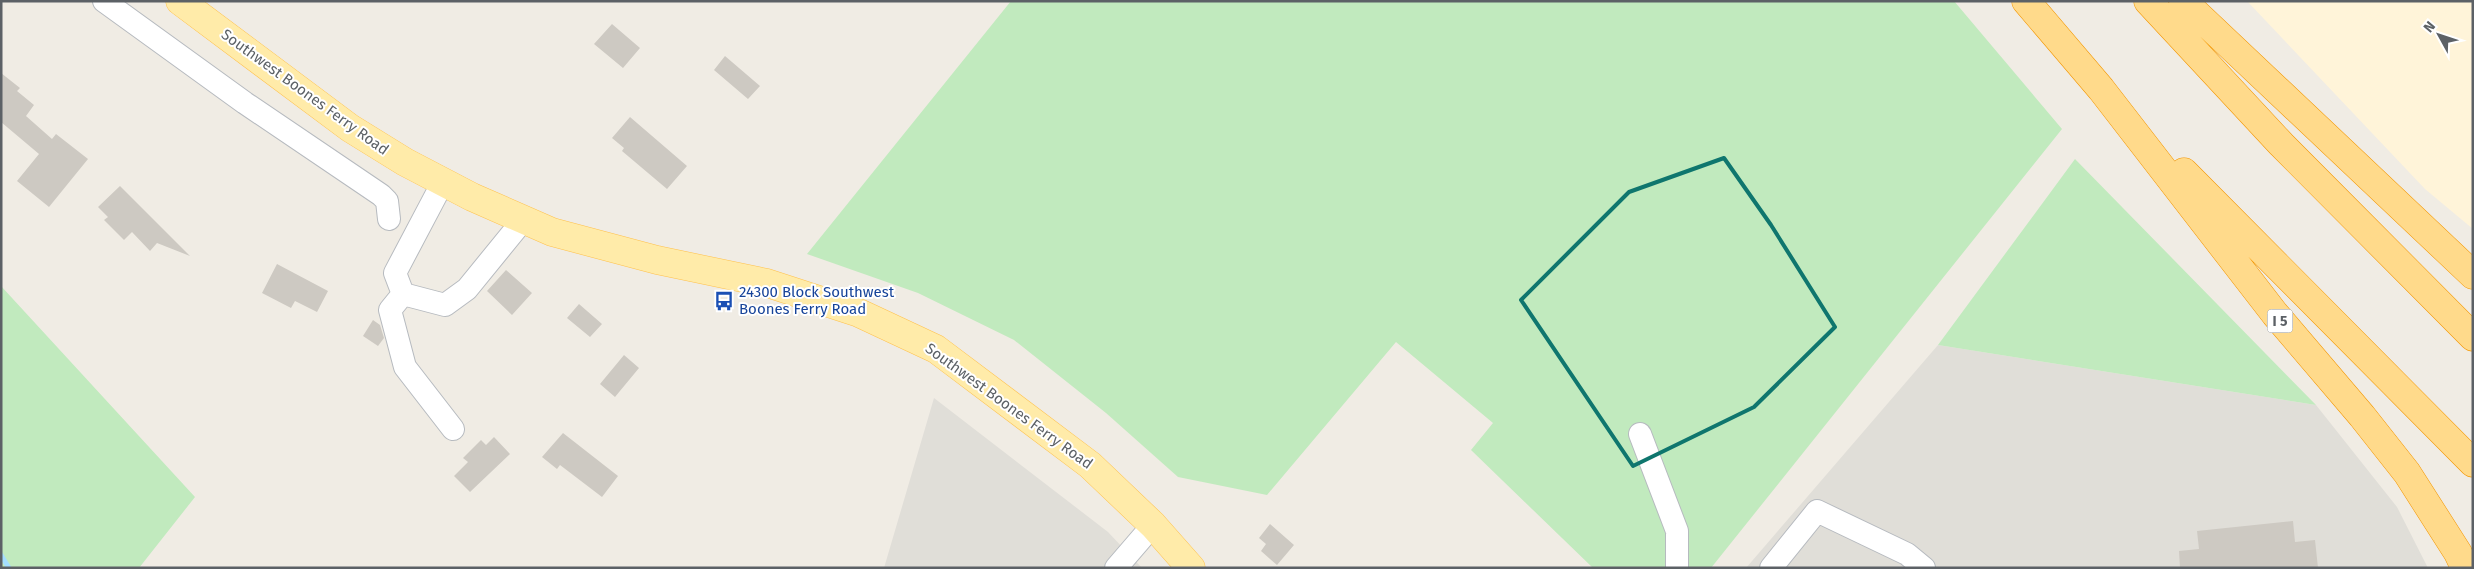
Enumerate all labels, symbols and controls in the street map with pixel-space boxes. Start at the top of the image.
north arrow [2414,10,2464,60]
text: N [2420,18,2439,36]
street label: Southwest Boones Ferry Road [218,25,392,159]
place label: 24300 Block Southwest Boones Ferry Road [739,283,895,318]
bus stop icon: 24300 Block Southwest Boones Ferry Road [713,290,735,312]
road number: I 5 [2268,310,2292,332]
street label: Southwest Boones Ferry Road [922,339,1096,473]

